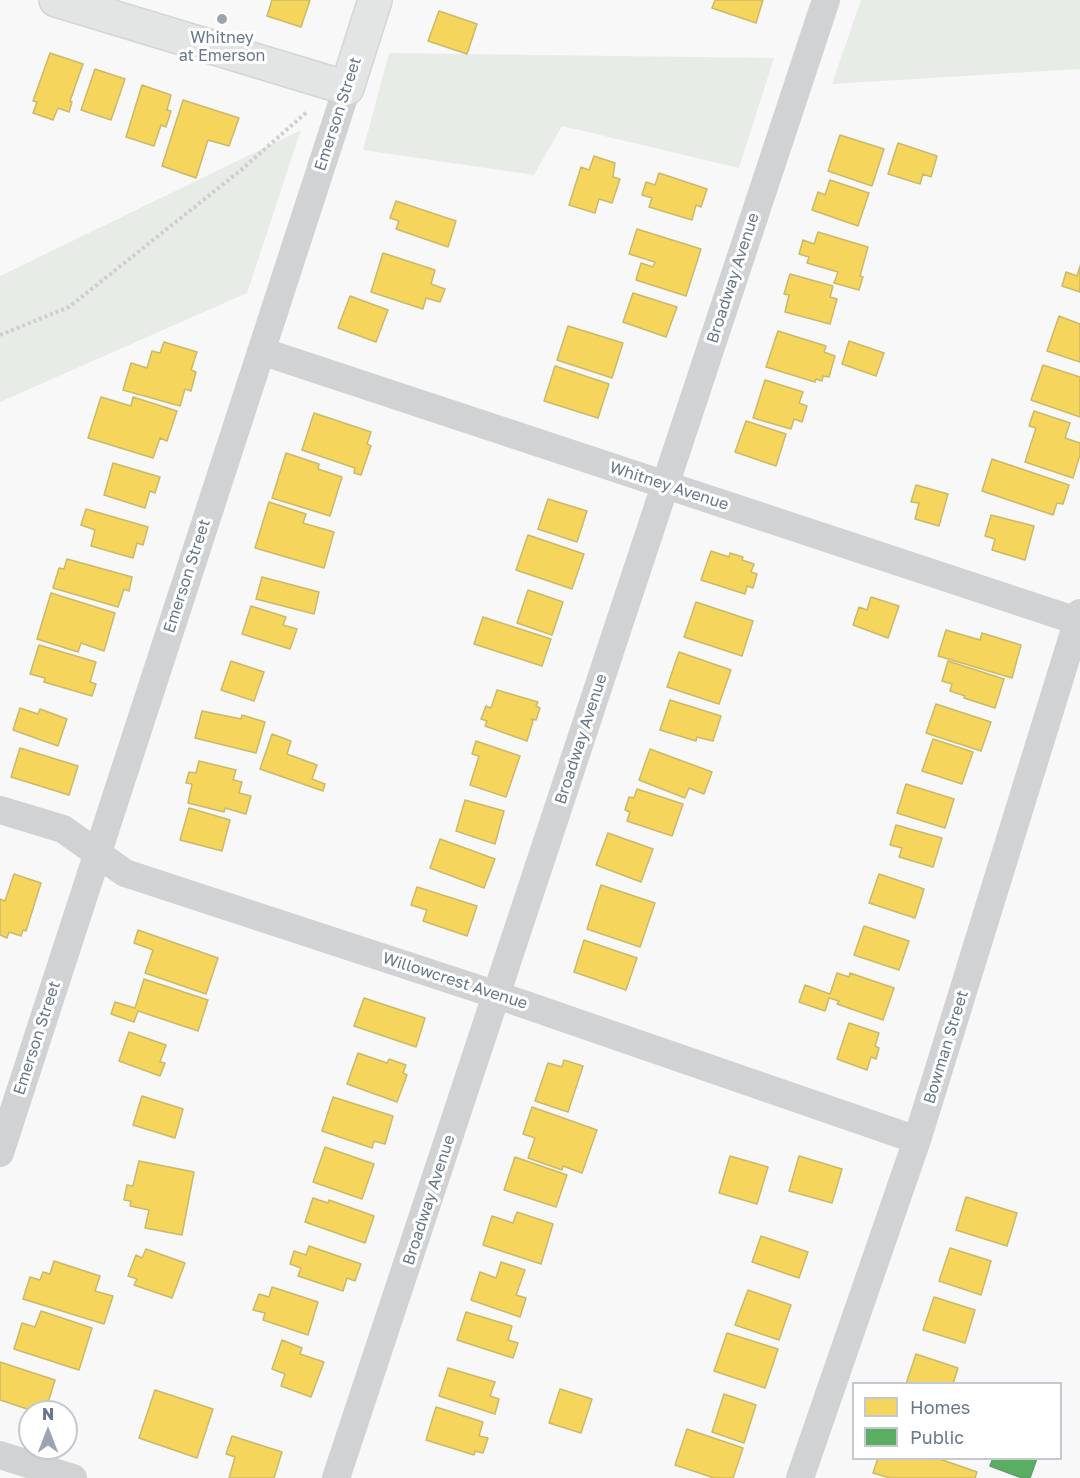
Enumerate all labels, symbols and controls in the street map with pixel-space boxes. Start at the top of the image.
marker: Whitney at Emerson [215,12,229,26]
place label: Whitney at Emerson [179,28,265,66]
street label: Emerson Street [311,55,365,173]
street label: Broadway Avenue [703,210,763,346]
street label: Whitney Avenue [607,458,731,514]
street label: Emerson Street [160,517,214,635]
street label: Broadway Avenue [551,671,611,807]
street label: Willowcrest Avenue [380,948,530,1014]
street label: Emerson Street [10,979,64,1097]
street label: Bowman Street [920,988,972,1106]
street label: Broadway Avenue [399,1132,459,1268]
legend [852,1382,1062,1460]
text: Homes [910,1396,970,1418]
north arrow [18,1400,78,1460]
text: N [42,1404,54,1424]
text: Public [910,1426,964,1448]

